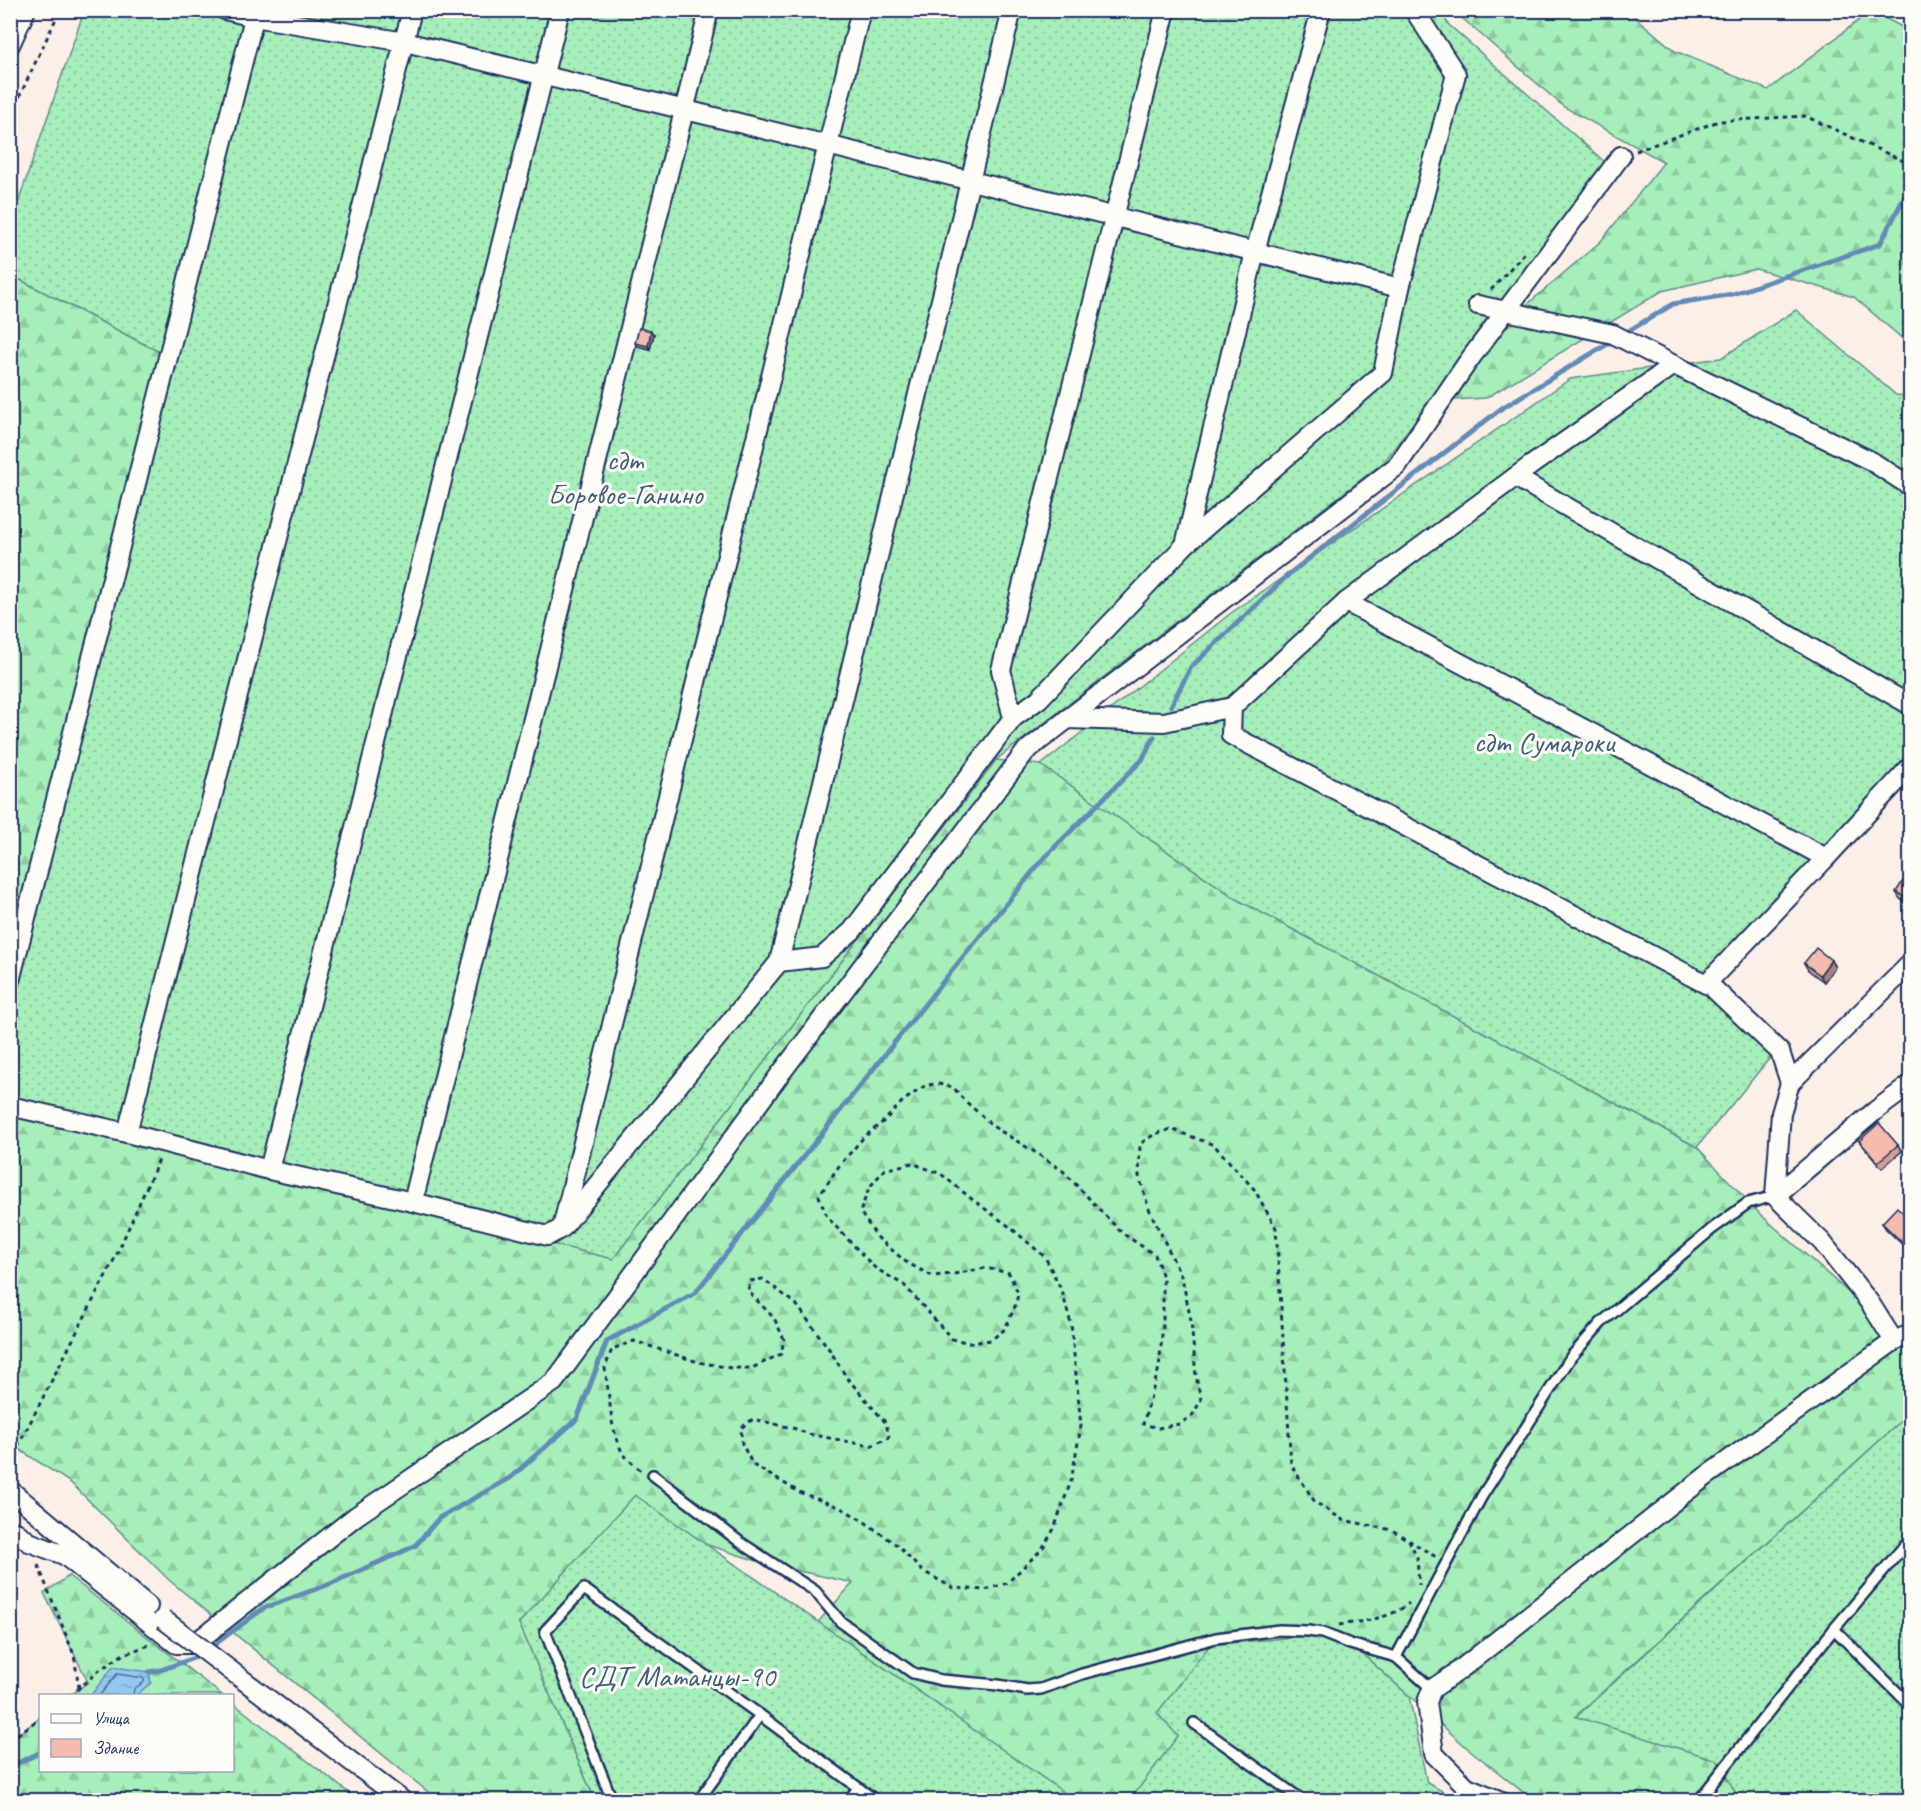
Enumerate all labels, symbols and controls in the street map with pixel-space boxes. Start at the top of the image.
park label: сдт Боровое-Ганино [547,441,704,513]
park label: сдт Сумароки [1474,723,1616,761]
park label: СДТ Матанцы-90 [579,1657,777,1695]
legend [39,1694,234,1772]
text: Улица [93,1707,130,1729]
text: Здание [93,1737,139,1759]

